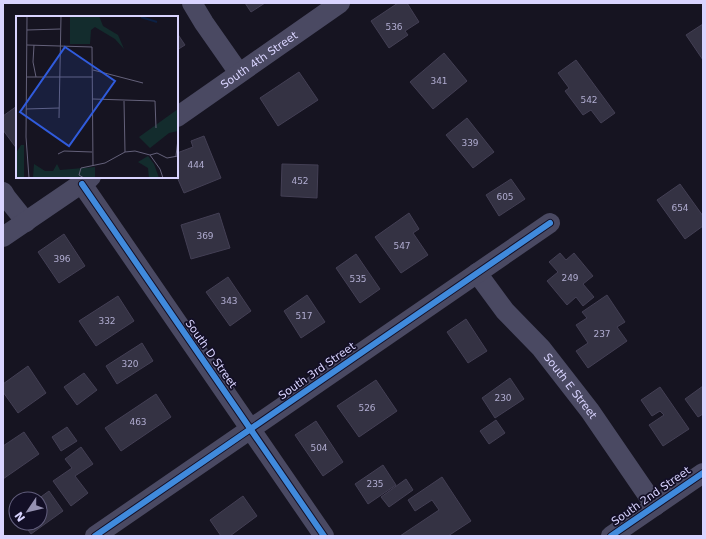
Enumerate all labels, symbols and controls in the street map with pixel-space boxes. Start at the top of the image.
inset map [16,16,178,178]
house number: 536 [385,22,403,32]
street label: South 4th Street [218,28,300,91]
house number: 341 [430,76,448,86]
house number: 542 [580,95,598,105]
house number: 339 [461,138,479,148]
house number: 444 [187,160,205,170]
house number: 452 [291,176,309,186]
house number: 605 [496,192,514,202]
house number: 654 [671,203,689,213]
house number: 369 [196,231,214,241]
house number: 547 [393,241,411,251]
house number: 396 [53,254,71,264]
house number: 249 [561,273,579,283]
house number: 535 [349,274,367,284]
house number: 343 [220,296,238,306]
house number: 517 [295,311,313,321]
house number: 332 [98,316,116,326]
street label: South D Street [182,317,240,391]
house number: 237 [593,329,611,339]
street label: South 3rd Street [276,339,358,402]
street label: South E Street [541,351,600,422]
house number: 320 [121,359,139,369]
house number: 230 [494,393,512,403]
house number: 526 [358,403,376,413]
house number: 463 [129,417,147,427]
house number: 504 [310,443,328,453]
street label: South 2nd Street [609,464,694,528]
house number: 235 [366,479,384,489]
north arrow [8,491,48,531]
text: N [12,509,28,524]

